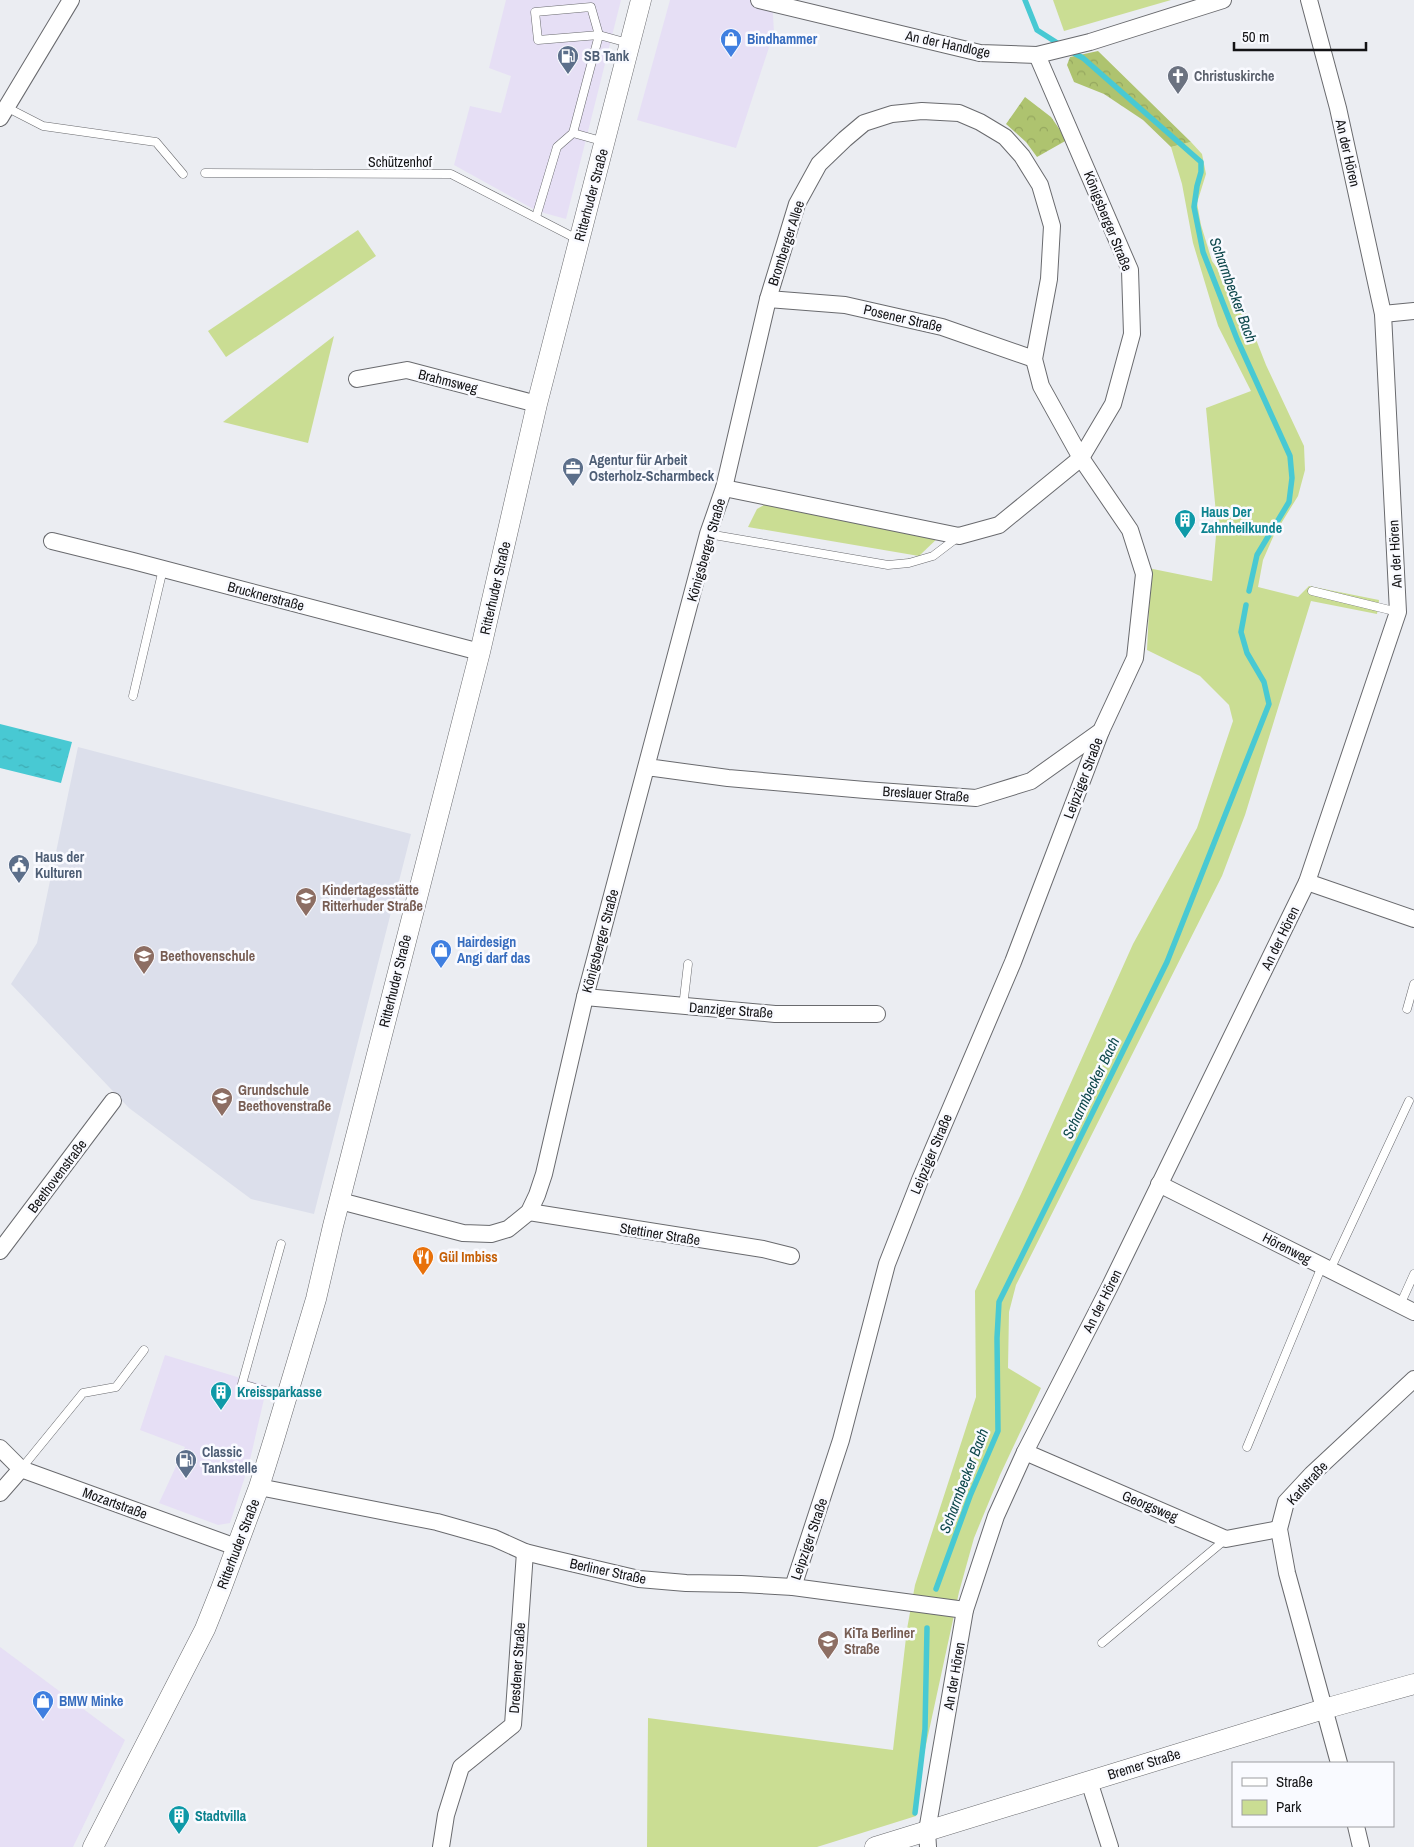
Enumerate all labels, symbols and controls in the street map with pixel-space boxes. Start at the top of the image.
scale bar [1234,20,1366,52]
street label: An der Handloge [903,26,992,62]
text: 50 m [1242,26,1269,47]
shop icon: Bindhammer [719,27,743,58]
place label: Bindhammer [747,30,818,48]
fuel station icon: SB Tank [556,44,580,75]
place label: SB Tank [584,47,630,65]
church icon: Christuskirche [1166,64,1190,95]
place label: Christuskirche [1194,67,1274,85]
street label: An der Hören [1331,117,1364,188]
street label: Ritterhuder Straße [570,147,612,243]
street label: Schützenhof [368,153,433,171]
street label: Königsberger Straße [1080,168,1136,274]
street label: Bromberger Allee [764,198,808,288]
water label: Scharmbecker Bach [1205,234,1262,346]
street label: Posener Straße [862,300,944,336]
street label: Brahmsweg [416,365,480,397]
place label: Agentur für Arbeit Osterholz-Scharmbeck [589,451,715,485]
office icon: Agentur für Arbeit Osterholz-Scharmbeck [561,456,585,487]
street label: Königsberger Straße [683,496,729,604]
place label: Haus Der Zahnheilkunde [1201,503,1282,537]
building icon: Haus Der Zahnheilkunde [1173,508,1197,539]
street label: An der Hören [1384,519,1406,590]
street label: Ritterhuder Straße [476,540,514,636]
street label: Brucknerstraße [226,577,306,615]
street label: Leipziger Straße [1059,735,1107,821]
street label: Breslauer Straße [882,782,970,806]
place label: Haus der Kulturen [35,848,85,882]
public building icon: Haus der Kulturen [7,853,31,884]
place label: Kindertagesstätte Ritterhuder Straße [322,881,423,915]
school or university icon: Kindertagesstätte Ritterhuder Straße [294,886,318,917]
street label: Königsberger Straße [578,887,622,995]
street label: An der Hören [1257,903,1303,974]
street label: Ritterhuder Straße [375,933,415,1029]
place label: Hairdesign Angi darf das [457,933,530,967]
shop icon: Hairdesign Angi darf das [429,938,453,969]
school or university icon: Beethovenschule [132,944,156,975]
place label: Beethovenschule [160,947,255,965]
street label: Danziger Straße [688,998,774,1022]
water label: Scharmbecker Bach [1057,1033,1124,1142]
place label: Grundschule Beethovenstraße [238,1081,331,1115]
school or university icon: Grundschule Beethovenstraße [210,1086,234,1117]
street label: Leipziger Straße [906,1111,956,1197]
street label: Beethovenstraße [24,1136,90,1216]
street label: Stettiner Straße [619,1219,701,1249]
street label: Hörenweg [1260,1228,1315,1268]
restaurant icon: Gül Imbiss [411,1245,435,1276]
place label: Gül Imbiss [439,1248,498,1266]
street label: An der Hören [1078,1266,1126,1336]
building icon: Kreissparkasse [209,1380,233,1411]
place label: Kreissparkasse [237,1383,322,1401]
water label: Scharmbecker Bach [934,1425,993,1536]
place label: Classic Tankstelle [202,1443,257,1477]
fuel station icon: Classic Tankstelle [174,1448,198,1479]
street label: Karlstraße [1283,1457,1331,1509]
street label: Mozartstraße [80,1483,150,1523]
street label: Georgsweg [1119,1486,1181,1526]
street label: Ritterhuder Straße [213,1496,263,1592]
street label: Leipziger Straße [787,1496,831,1582]
street label: Berliner Straße [568,1554,648,1588]
street label: Dresdener Straße [505,1622,529,1714]
place label: KiTa Berliner Straße [844,1624,915,1658]
school or university icon: KiTa Berliner Straße [816,1629,840,1660]
street label: An der Hören [939,1641,969,1712]
shop icon: BMW Minke [31,1689,55,1720]
place label: BMW Minke [59,1692,123,1710]
street label: Bremer Straße [1105,1744,1183,1784]
legend [1232,1762,1394,1827]
text: Straße [1276,1771,1313,1792]
text: Park [1276,1796,1302,1817]
building icon: Stadtvilla [167,1804,191,1835]
place label: Stadtvilla [195,1807,247,1825]

